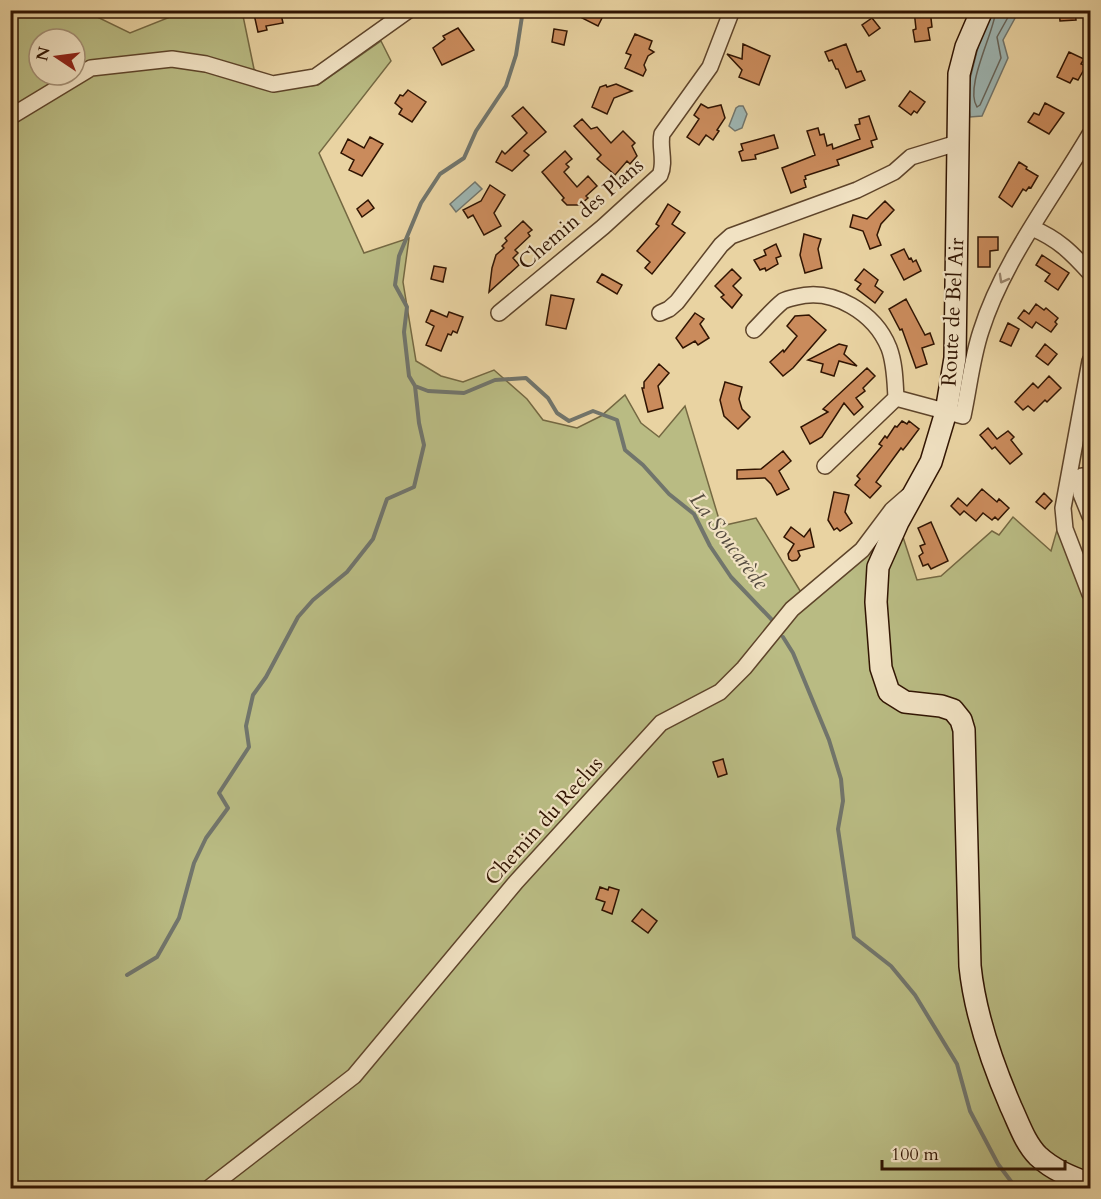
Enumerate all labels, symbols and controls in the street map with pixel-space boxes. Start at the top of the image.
north arrow [27,27,87,87]
text: N [31,45,56,63]
street label: Chemin des Plans [512,151,650,277]
street label: Route de Bel Air [935,237,971,387]
one-way arrow [999,273,1011,283]
water label: La Soucarède [682,486,776,596]
street label: Chemin du Reclus [478,750,610,892]
scale bar [882,1133,1065,1171]
text: 100 m [891,1142,939,1167]

